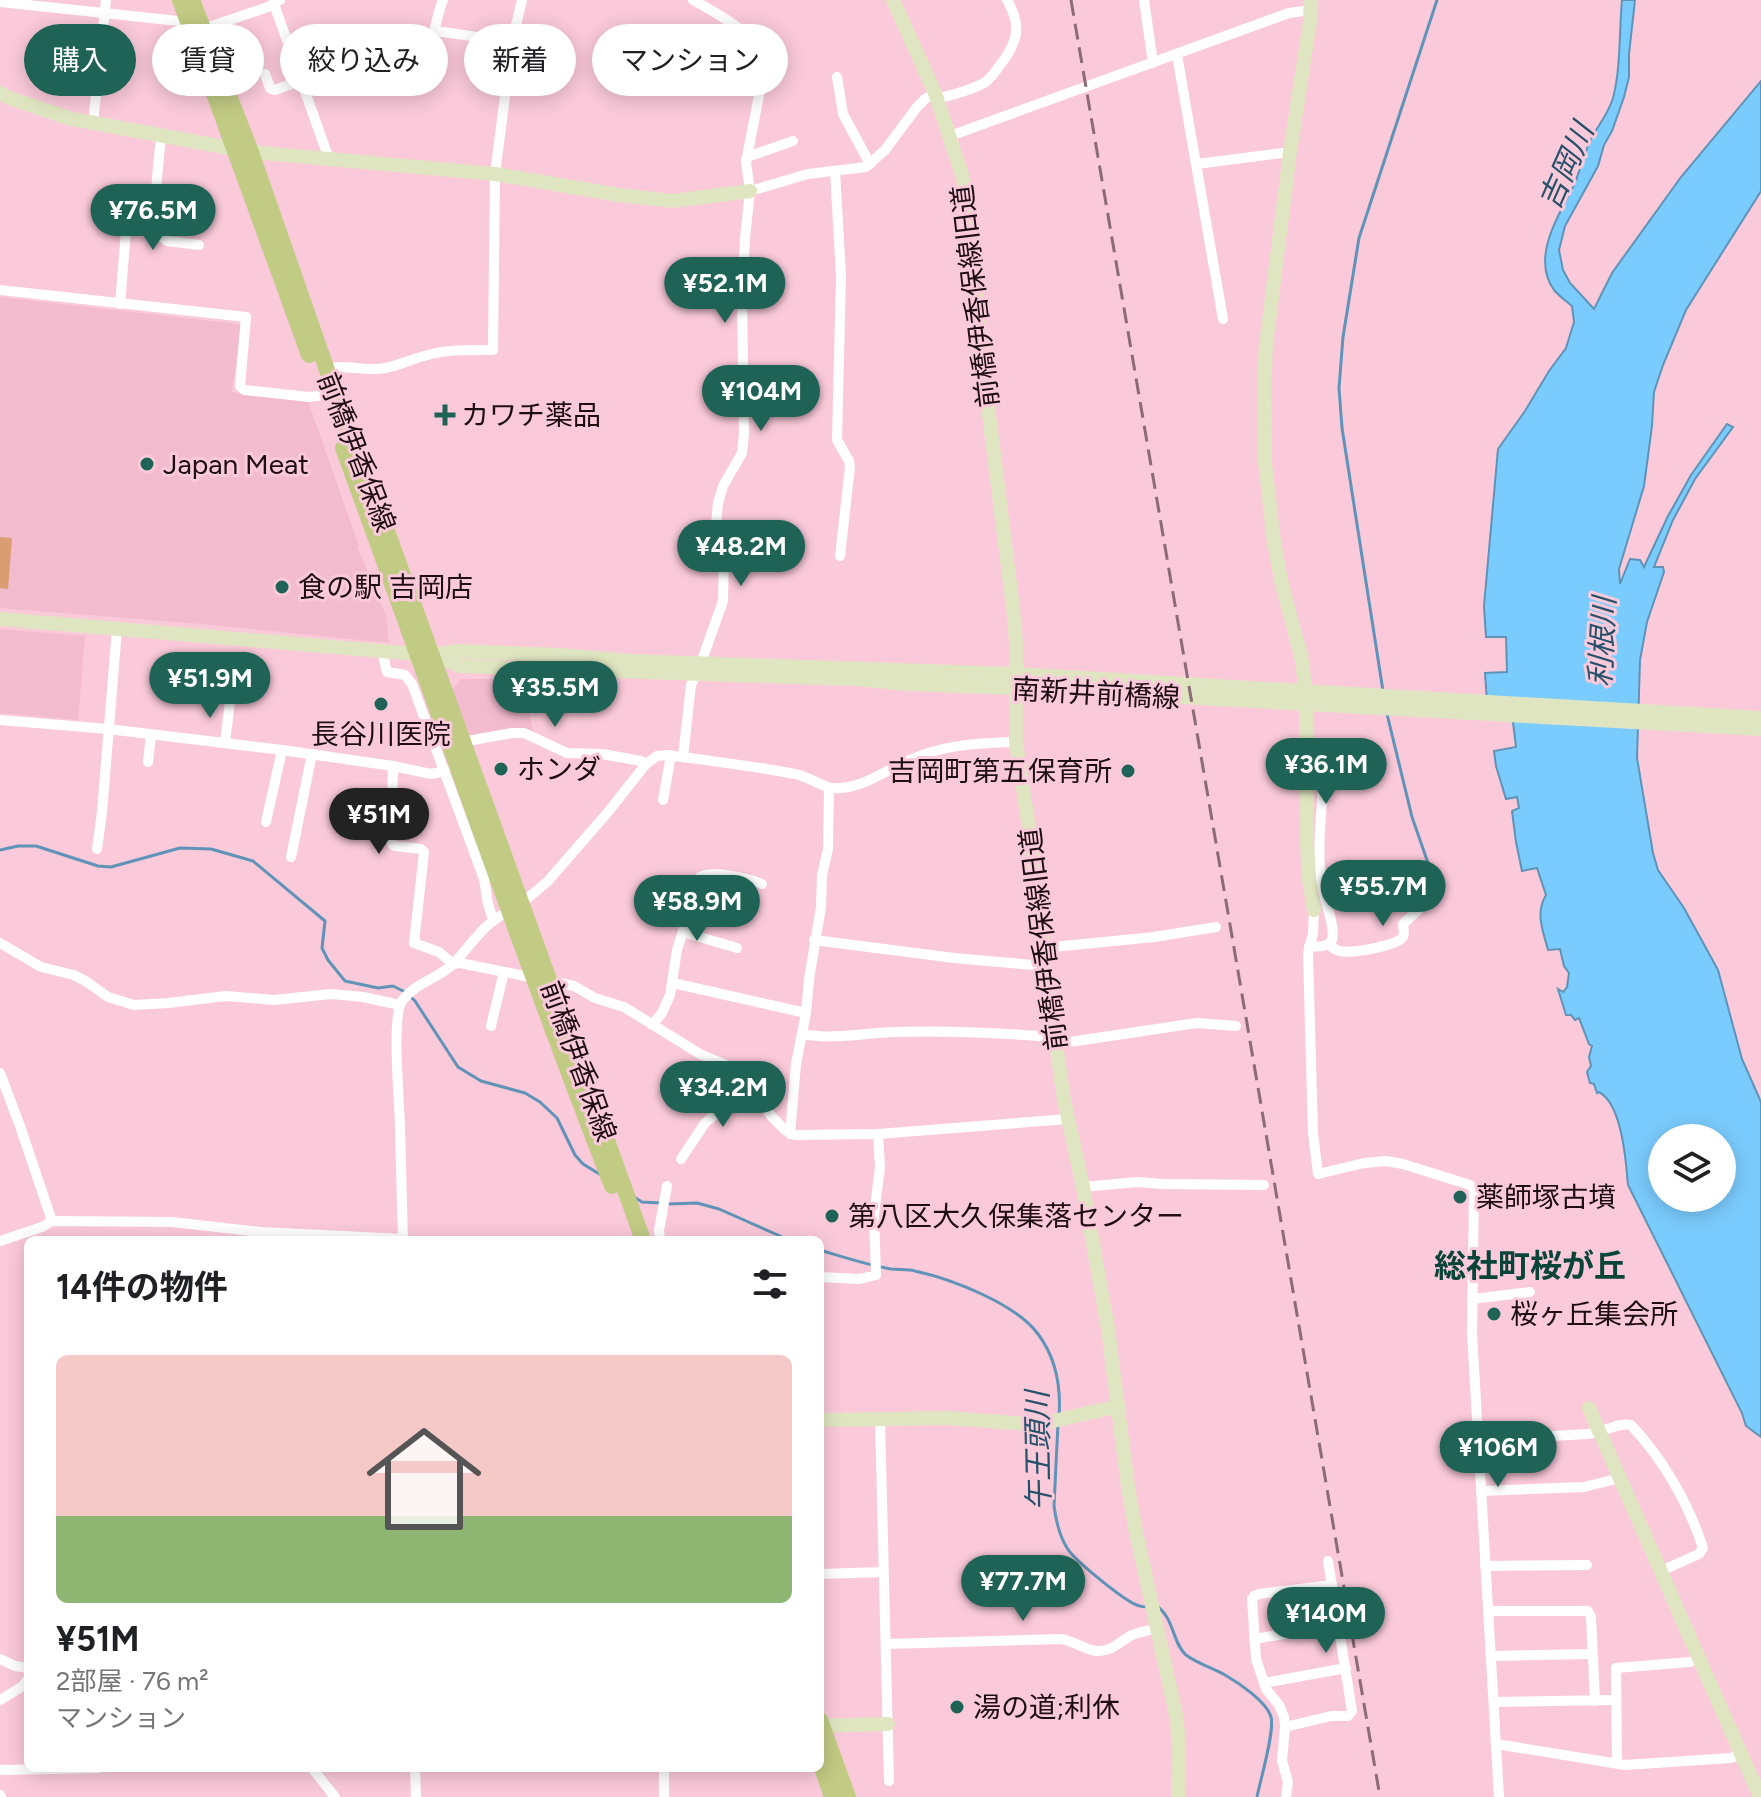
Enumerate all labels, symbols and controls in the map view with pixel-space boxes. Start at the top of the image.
chip: 購入 [24,24,136,96]
chip: 賃貸 [152,24,264,96]
chip: 絞り込み [280,24,448,96]
chip: 新着 [464,24,576,96]
chip: マンション [592,24,788,96]
water label: 吉岡川 [1531,115,1602,215]
street label: 前橋伊香保線旧道 [944,183,1006,409]
pin: ¥76.5M [88,184,218,252]
text: ¥76.5M [109,194,197,226]
pin: ¥52.1M [660,257,790,325]
text: ¥52.1M [682,267,768,299]
pin: ¥104M [705,365,817,433]
street label: 前橋伊香保線 [311,367,403,537]
text: ¥104M [720,375,802,407]
place label: カワチ薬品 [461,398,601,432]
marker: カワチ薬品 [436,406,454,424]
place label: Japan Meat [163,447,309,481]
marker: Japan Meat [138,455,156,473]
pin: ¥48.2M [676,520,806,588]
text: ¥48.2M [695,530,787,562]
place label: 食の駅 吉岡店 [298,570,473,604]
marker: 食の駅 吉岡店 [273,578,291,596]
water label: 利根川 [1581,593,1623,688]
pin: ¥51.9M [145,652,275,720]
pin: ¥35.5M [490,661,620,729]
text: ¥51.9M [167,662,253,694]
text: ¥35.5M [511,671,599,703]
street label: 南新井前橋線 [1011,672,1181,714]
marker: 長谷川医院 [372,695,390,713]
place label: 長谷川医院 [311,717,451,751]
pin: ¥36.1M [1261,738,1391,806]
text: ¥36.1M [1284,748,1368,780]
place label: ホンダ [517,752,601,786]
place label: 吉岡町第五保育所 [888,754,1112,788]
marker: ホンダ [492,760,510,778]
marker: 吉岡町第五保育所 [1119,762,1137,780]
pin: ¥51M [332,788,426,856]
text: ¥51M [347,798,411,830]
street label: 前橋伊香保線旧道 [1012,826,1074,1052]
pin: ¥55.7M [1318,860,1448,928]
text: ¥55.7M [1339,870,1427,902]
pin: ¥58.9M [632,875,762,943]
text: ¥58.9M [652,885,742,917]
street label: 前橋伊香保線 [534,976,624,1146]
pin: ¥34.2M [658,1061,788,1129]
text: ¥34.2M [678,1071,768,1103]
map controls [1648,1124,1736,1212]
button: layers [1648,1124,1736,1212]
place label: 薬師塚古墳 [1476,1180,1616,1214]
marker: 薬師塚古墳 [1451,1188,1469,1206]
place label: 第八区大久保集落センター [848,1199,1184,1233]
marker: 第八区大久保集落センター [823,1207,841,1225]
district label: 総社町桜が丘 [1434,1247,1626,1285]
icon: filters [748,1262,792,1306]
text: 14件の物件 [56,1267,228,1308]
place label: 桜ヶ丘集会所 [1510,1297,1678,1331]
marker: 桜ヶ丘集会所 [1485,1305,1503,1323]
water label: 午王頭川 [1018,1388,1058,1511]
icon: home [352,1407,496,1551]
pin: ¥106M [1442,1421,1554,1489]
text: ¥106M [1458,1431,1538,1463]
pin: ¥77.7M [958,1555,1088,1623]
text: ¥77.7M [979,1565,1067,1597]
pin: ¥140M [1270,1587,1382,1655]
text: ¥140M [1285,1597,1367,1629]
text: ¥51M [56,1619,140,1660]
text: 2部屋 · 76 m² [56,1665,209,1697]
place label: 湯の道;利休 [973,1690,1120,1724]
marker: 湯の道;利休 [948,1698,966,1716]
text: マンション [56,1702,186,1734]

